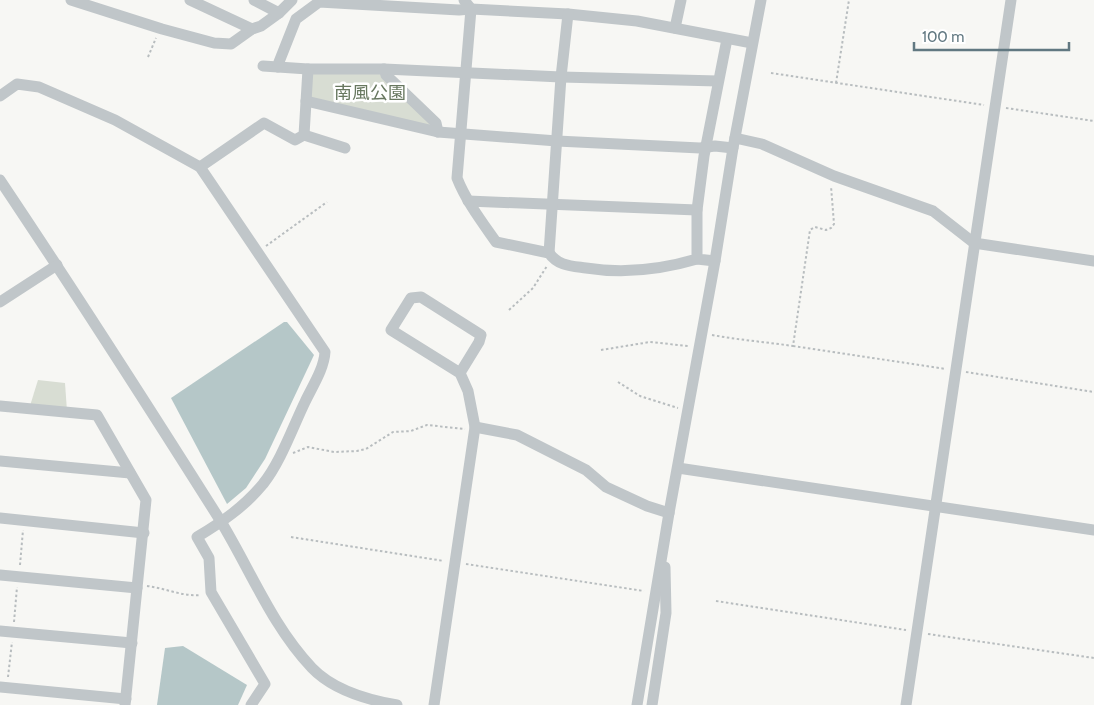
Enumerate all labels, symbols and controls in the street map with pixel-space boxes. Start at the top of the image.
scale bar [914,20,1069,52]
text: 100 m [922,28,964,46]
park label: 南風公園 [334,82,406,104]

